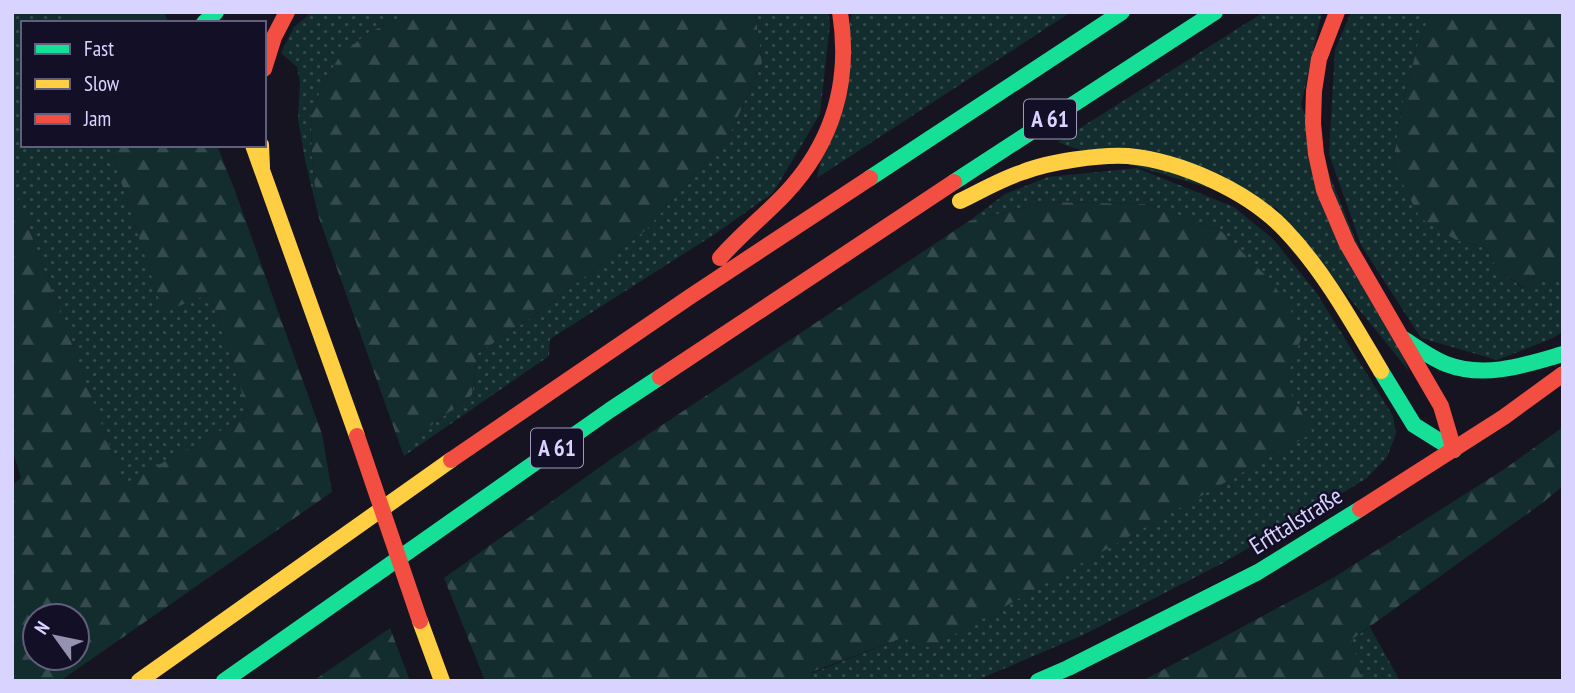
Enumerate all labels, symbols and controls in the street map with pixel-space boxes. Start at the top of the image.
legend [21,21,266,147]
text: Fast [84,35,114,62]
text: Slow [84,70,120,97]
road number: A 61 [1024,100,1076,138]
text: Jam [83,105,111,132]
road number: A 61 [531,428,583,468]
street label: Erfttalstraße [1244,480,1348,561]
north arrow [21,602,91,672]
text: N [29,617,55,639]

